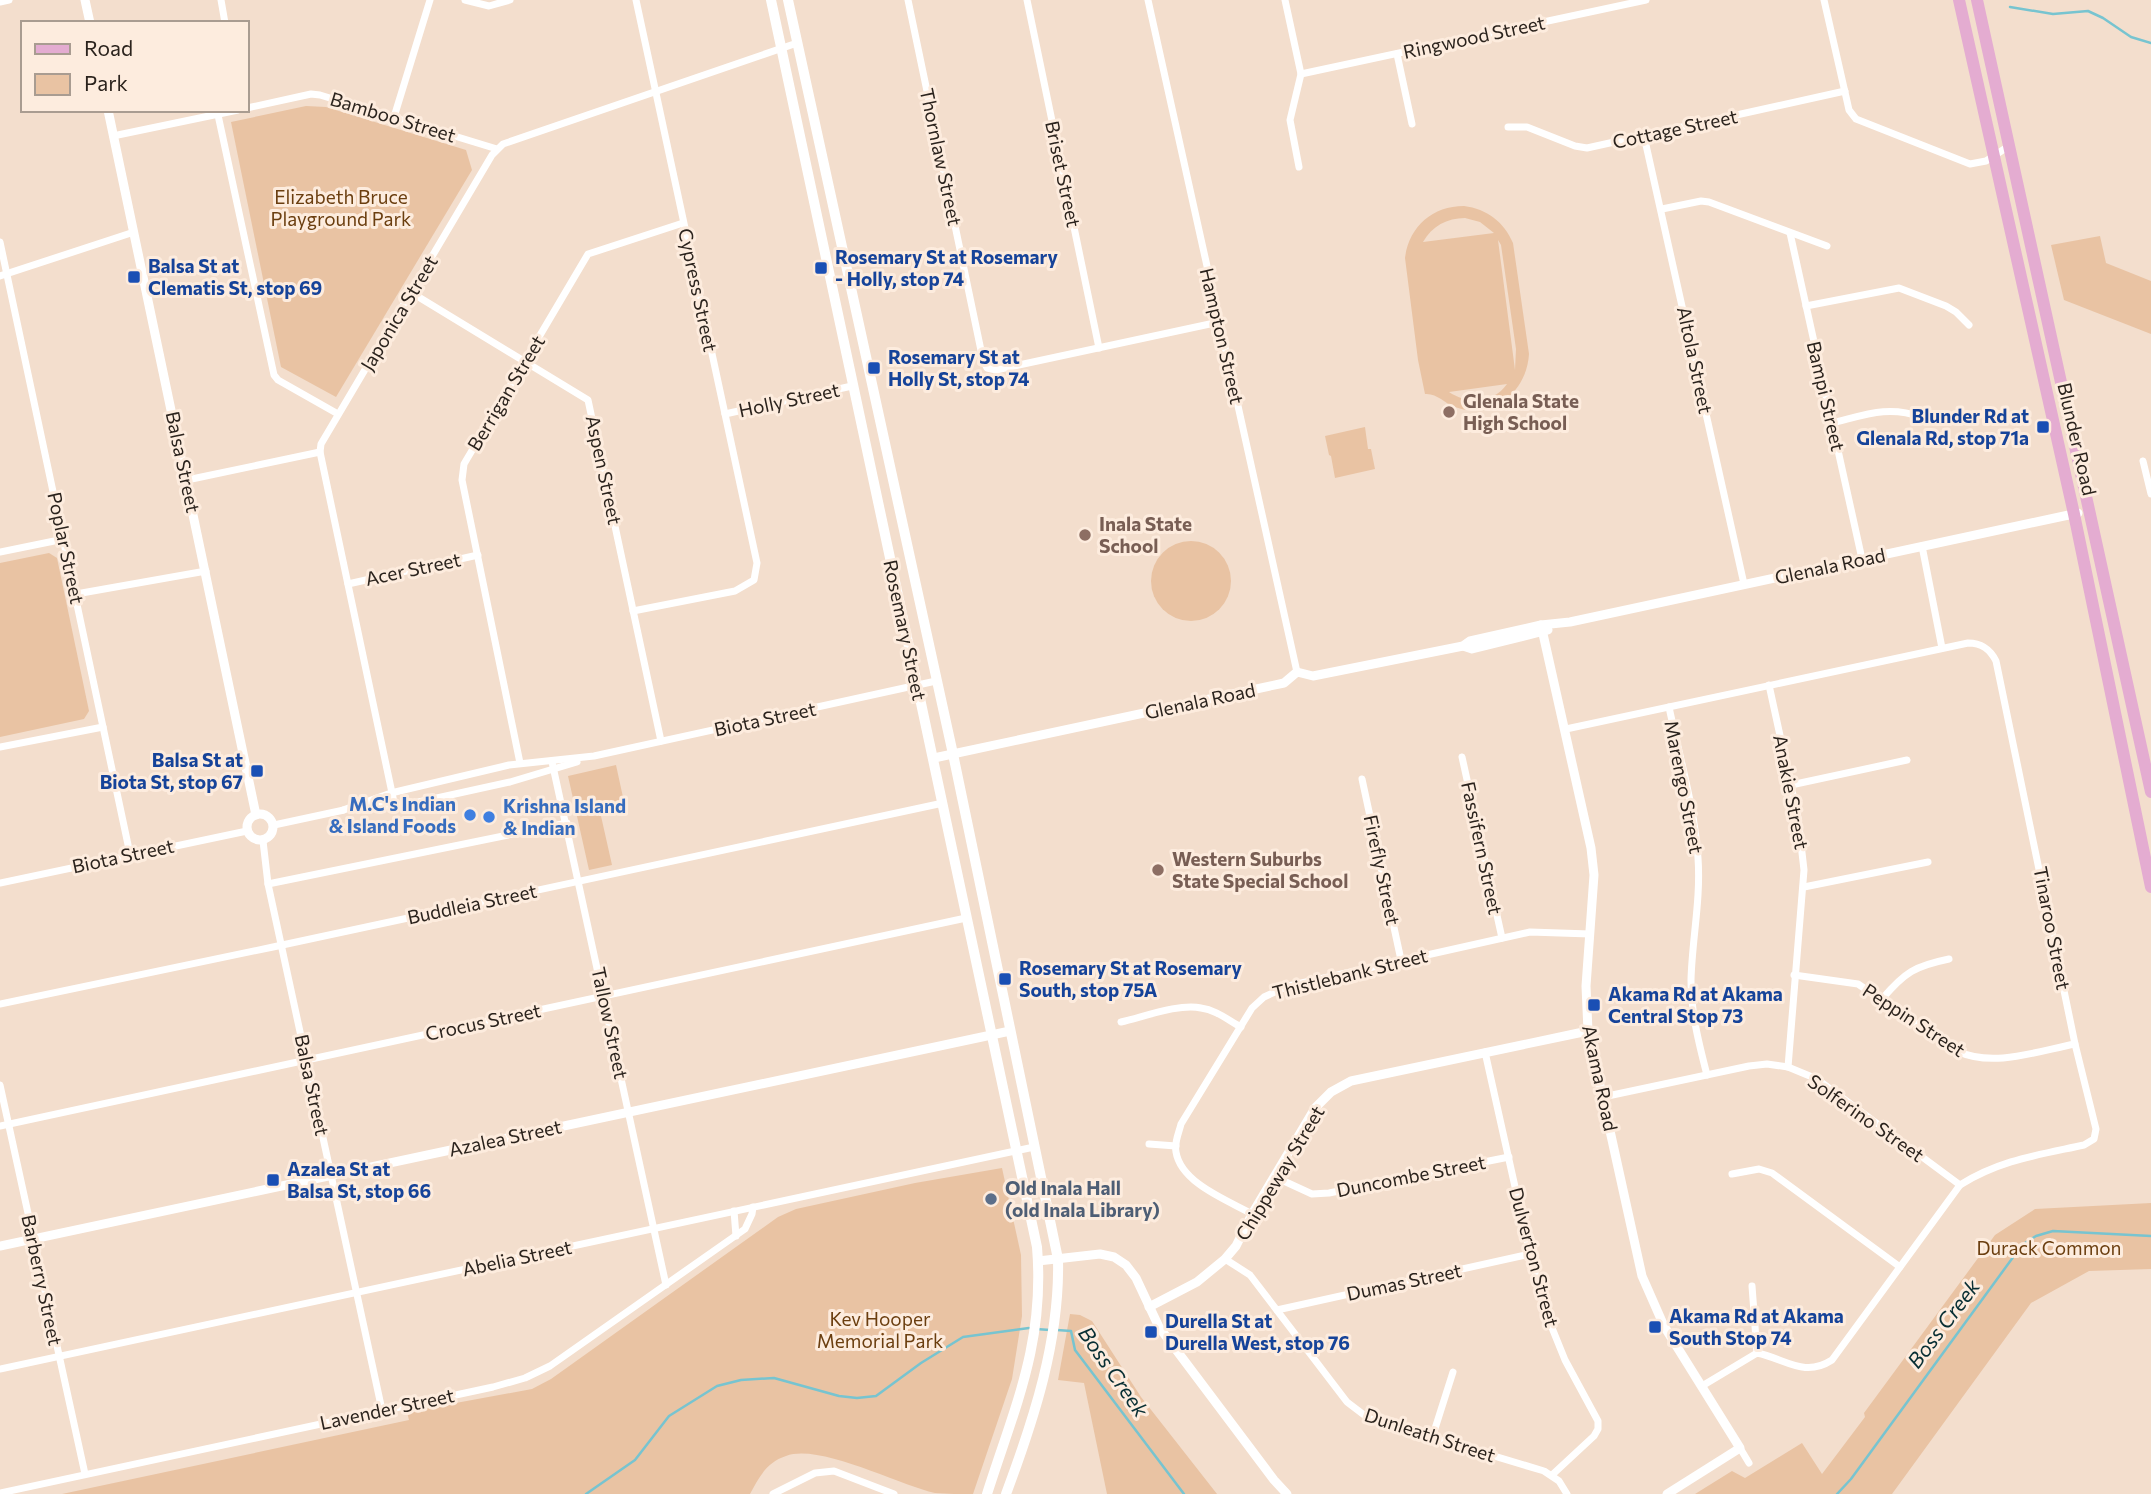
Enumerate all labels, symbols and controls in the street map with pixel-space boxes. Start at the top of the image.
street label: Ringwood Street [1401,10,1547,63]
legend [21,21,248,112]
text: Road [84,35,133,60]
text: Park [84,70,128,95]
street label: Thornlaw Street [916,86,967,228]
street label: Bamboo Street [328,87,459,147]
street label: Cottage Street [1610,104,1740,153]
street label: Briset Street [1041,118,1086,230]
park label: Elizabeth Bruce Playground Park [271,185,411,230]
street label: Cypress Street [674,226,723,354]
place label: Rosemary St at Rosemary - Holly, stop 74 [835,245,1058,290]
street label: Japonica Street [355,251,442,375]
place label: Balsa St at Clematis St, stop 69 [148,254,322,299]
marker: Rosemary St at Rosemary - Holly, stop 74 [813,260,829,276]
street label: Hampton Street [1196,266,1249,406]
marker: Balsa St at Clematis St, stop 69 [126,269,142,285]
street label: Altola Street [1673,304,1718,416]
street label: Berrigan Street [462,331,549,455]
street label: Bampi Street [1803,339,1850,453]
place label: Rosemary St at Holly St, stop 74 [888,345,1030,390]
marker: Rosemary St at Holly St, stop 74 [866,360,882,376]
street label: Holly Street [736,378,842,421]
street label: Blunder Road [2053,380,2102,498]
place label: Glenala State High School [1463,389,1579,434]
marker: Glenala State High School [1441,404,1457,420]
place label: Blunder Rd at Glenala Rd, stop 71a [1856,404,2029,449]
street label: Balsa Street [162,409,205,515]
street label: Aspen Street [582,413,627,527]
marker: Blunder Rd at Glenala Rd, stop 71a [2035,419,2051,435]
street label: Poplar Street [43,490,90,606]
place label: Inala State School [1099,512,1192,557]
marker: Inala State School [1077,527,1093,543]
street label: Glenala Road [1773,543,1887,588]
street label: Acer Street [363,547,463,590]
street label: Rosemary Street [879,557,932,703]
street label: Glenala Road [1143,678,1257,723]
street label: Biota Street [712,696,818,741]
street label: Marengo Street [1660,718,1709,856]
street label: Anakie Street [1769,733,1814,851]
place label: Balsa St at Biota St, stop 67 [100,748,243,793]
marker: Balsa St at Biota St, stop 67 [249,763,265,779]
street label: Fassifern Street [1457,779,1508,917]
place label: M.C's Indian & Island Foods [329,792,456,837]
place label: Krishna Island & Indian [503,794,626,839]
marker: M.C's Indian & Island Foods [462,807,478,823]
marker: Krishna Island & Indian [481,809,497,825]
street label: Firefly Street [1360,813,1405,927]
street label: Biota Street [70,833,176,878]
place label: Western Suburbs State Special School [1172,847,1348,892]
marker: Western Suburbs State Special School [1150,862,1166,878]
street label: Tinaroo Street [2029,864,2076,992]
street label: Buddleia Street [405,879,539,928]
street label: Thistlebank Street [1270,943,1430,1004]
place label: Rosemary St at Rosemary South, stop 75A [1019,956,1242,1001]
street label: Tallow Street [587,965,634,1081]
marker: Rosemary St at Rosemary South, stop 75A [997,971,1013,987]
street label: Peppin Street [1859,978,1970,1061]
place label: Akama Rd at Akama Central Stop 73 [1608,982,1783,1027]
marker: Akama Rd at Akama Central Stop 73 [1586,997,1602,1013]
street label: Crocus Street [423,998,543,1045]
street label: Akama Road [1578,1023,1623,1133]
street label: Balsa Street [291,1032,334,1138]
street label: Solferino Street [1804,1069,1929,1166]
street label: Chippeway Street [1230,1101,1329,1244]
street label: Azalea Street [446,1114,564,1161]
street label: Duncombe Street [1334,1150,1488,1201]
place label: Azalea St at Balsa St, stop 66 [287,1157,431,1202]
marker: Azalea St at Balsa St, stop 66 [265,1172,281,1188]
place label: Old Inala Hall (old Inala Library) [1005,1176,1160,1221]
street label: Dulverton Street [1505,1184,1564,1329]
marker: Old Inala Hall (old Inala Library) [983,1191,999,1207]
street label: Barberry Street [17,1212,68,1348]
street label: Abelia Street [460,1235,574,1280]
park label: Durack Common [1976,1236,2122,1259]
street label: Dumas Street [1344,1258,1464,1305]
water label: Boss Creek [1901,1273,1985,1373]
place label: Akama Rd at Akama South Stop 74 [1669,1304,1844,1349]
park label: Kev Hooper Memorial Park [817,1307,943,1352]
place label: Durella St at Durella West, stop 76 [1165,1309,1350,1354]
marker: Akama Rd at Akama South Stop 74 [1647,1319,1663,1335]
water label: Boss Creek [1074,1321,1155,1422]
marker: Durella St at Durella West, stop 76 [1143,1324,1159,1340]
street label: Lavender Street [318,1383,456,1434]
street label: Dunleath Street [1362,1403,1499,1467]

